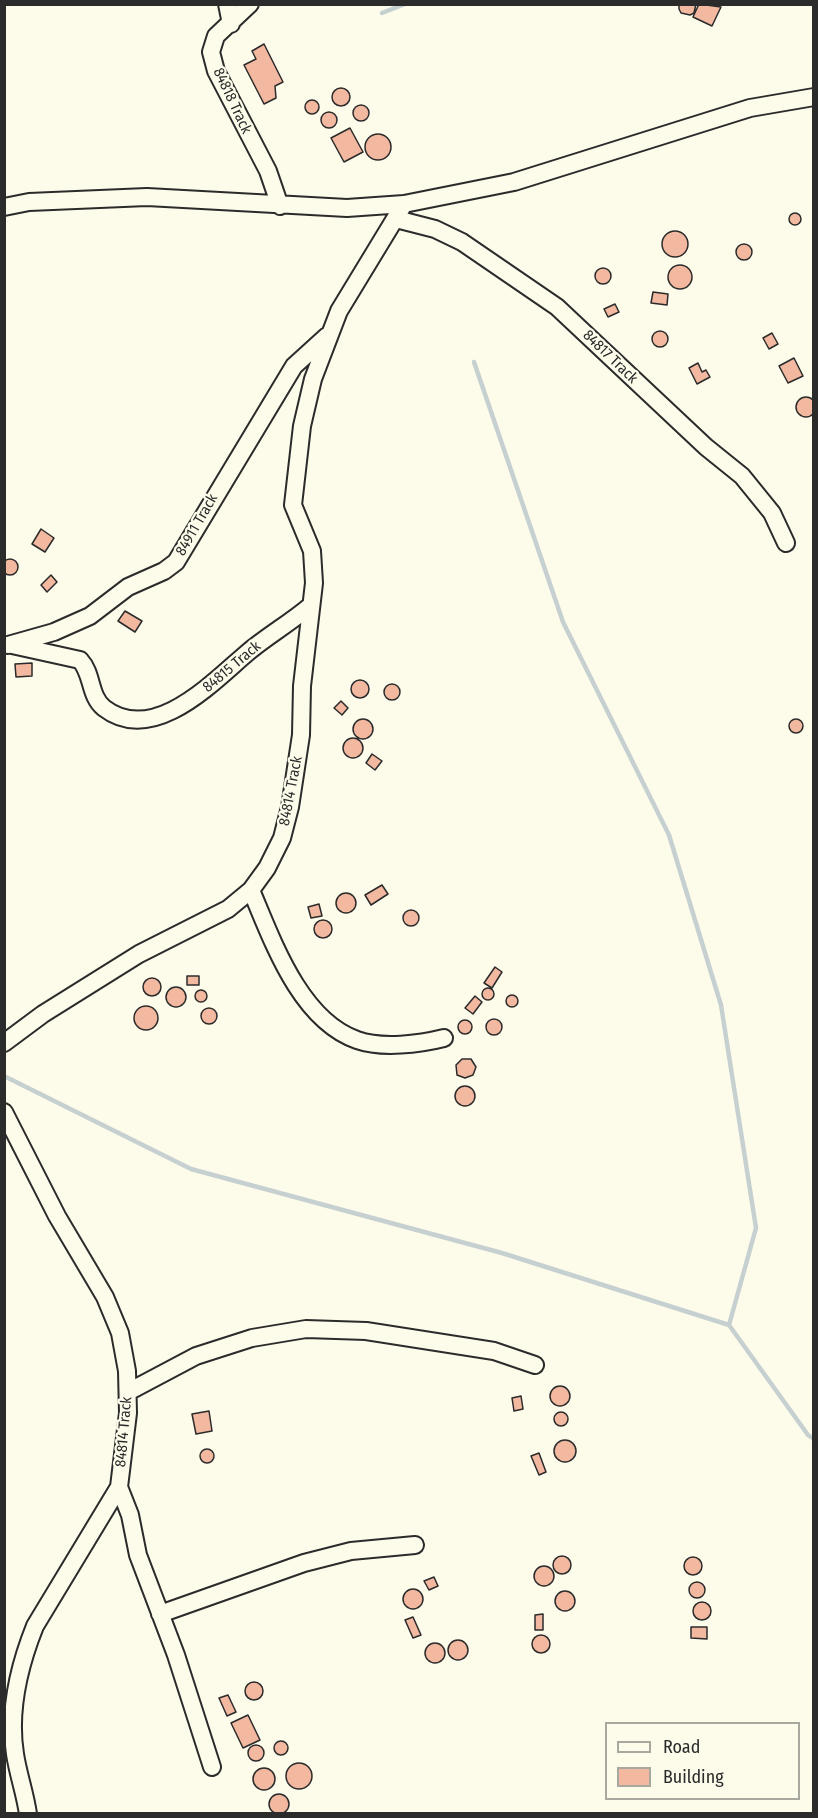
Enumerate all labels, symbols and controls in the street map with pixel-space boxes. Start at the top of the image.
street label: 84818 Track [209,65,255,137]
street label: 84817 Track [579,326,641,388]
street label: 84911 Track [172,491,222,559]
street label: 84815 Track [199,638,265,696]
street label: 84814 Track [275,755,307,827]
street label: 84814 Track [112,1396,136,1468]
legend [605,1722,800,1800]
text: Road [663,1736,700,1758]
text: Building [663,1766,724,1788]

